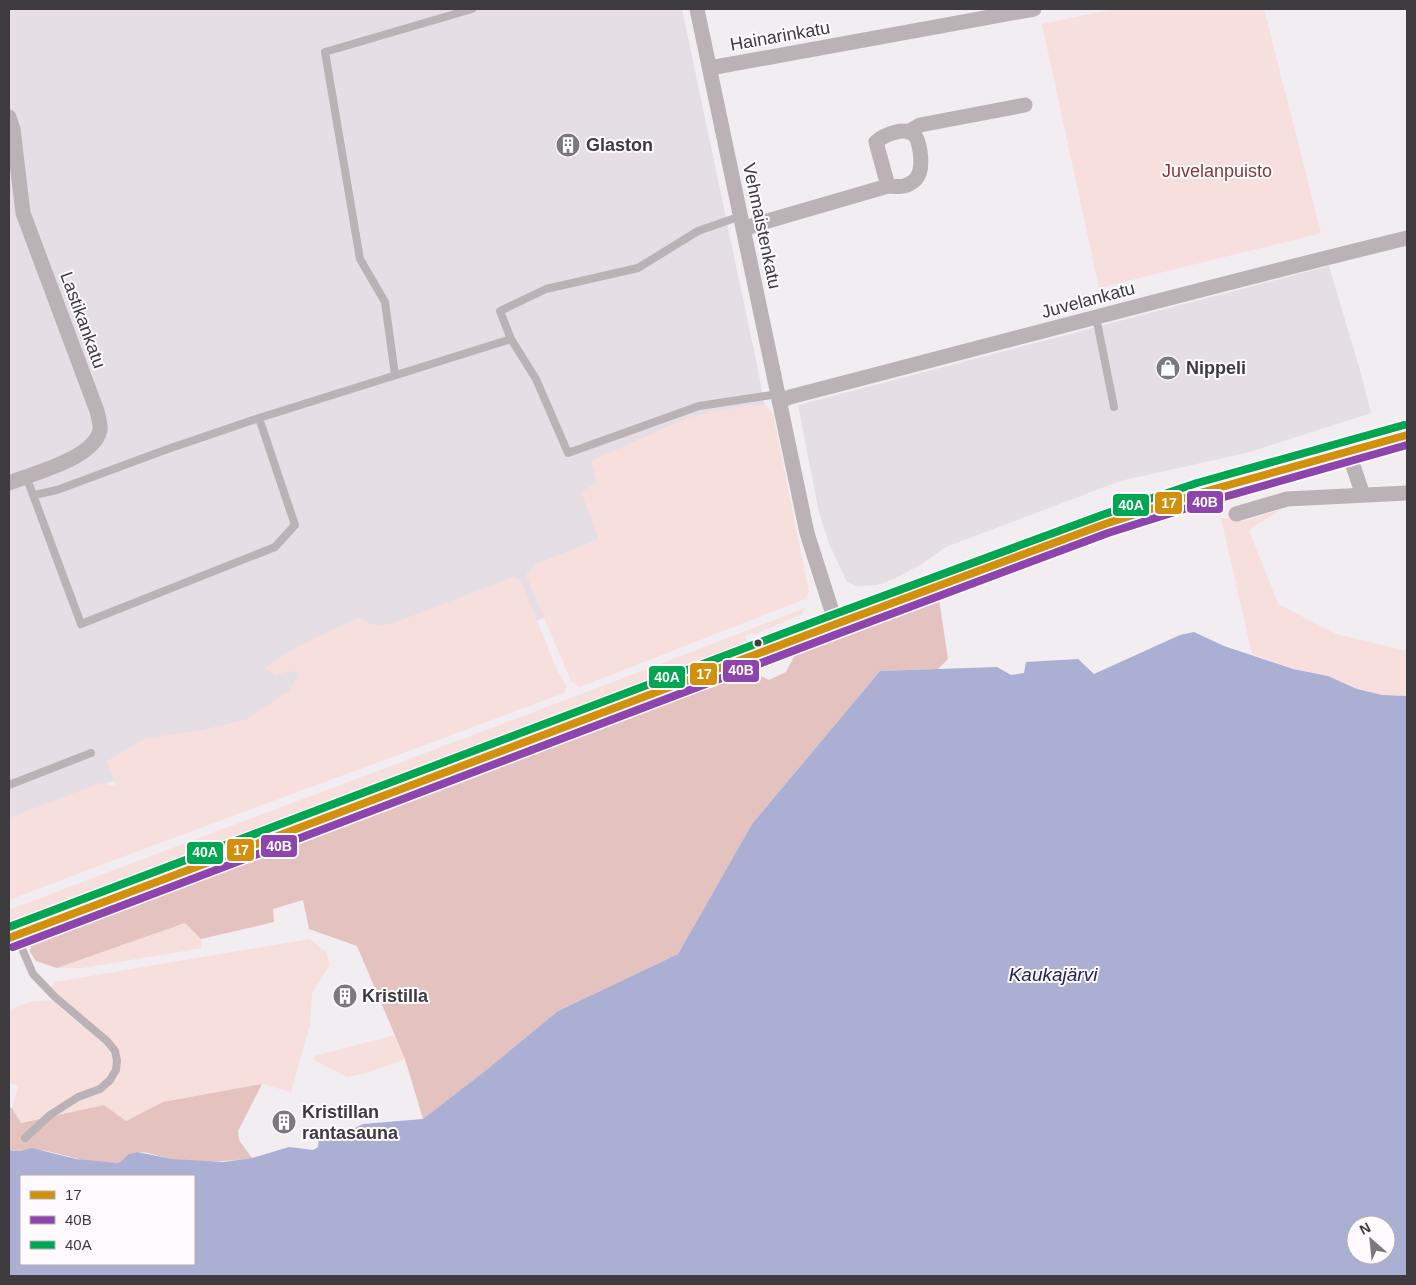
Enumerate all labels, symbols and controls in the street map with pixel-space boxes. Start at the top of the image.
street label: Hainarinkatu [728,17,832,55]
building icon: Glaston [555,132,581,158]
place label: Glaston [586,135,653,155]
street label: Vehmaistenkatu [739,161,785,291]
park label: Juvelanpuisto [1162,161,1272,181]
street label: Lastikankatu [56,269,110,371]
street label: Juvelankatu [1039,278,1137,322]
shop icon: Nippeli [1155,355,1181,381]
place label: Nippeli [1186,358,1246,378]
line badge: 40B [1186,490,1224,514]
line badge: 17 [1154,491,1183,515]
line badge: 40A [1112,493,1150,517]
text: 40B [1192,494,1218,510]
text: 17 [1161,495,1177,511]
text: 40A [1118,497,1144,513]
unlabelled marker [753,638,763,648]
line badge: 40B [722,659,760,683]
line badge: 17 [689,662,718,686]
text: 40B [728,662,754,678]
line badge: 40A [648,665,686,689]
text: 17 [696,666,712,682]
text: 40A [654,669,680,685]
line badge: 40B [260,834,298,858]
line badge: 17 [226,838,255,862]
text: 40B [266,838,292,854]
line badge: 40A [186,841,224,865]
text: 17 [233,842,249,858]
text: 40A [192,844,218,860]
water label: Kaukajärvi [1009,964,1098,985]
building icon: Kristilla [332,983,358,1009]
place label: Kristilla [362,986,429,1006]
place label: Kristillan rantasauna [302,1102,399,1143]
building icon: Kristillan rantasauna [271,1109,297,1135]
legend [20,1175,195,1265]
text: 17 [65,1186,82,1203]
text: 40B [65,1211,92,1228]
north arrow [1346,1215,1396,1265]
text: N [1357,1219,1373,1238]
text: 40A [65,1236,92,1253]

